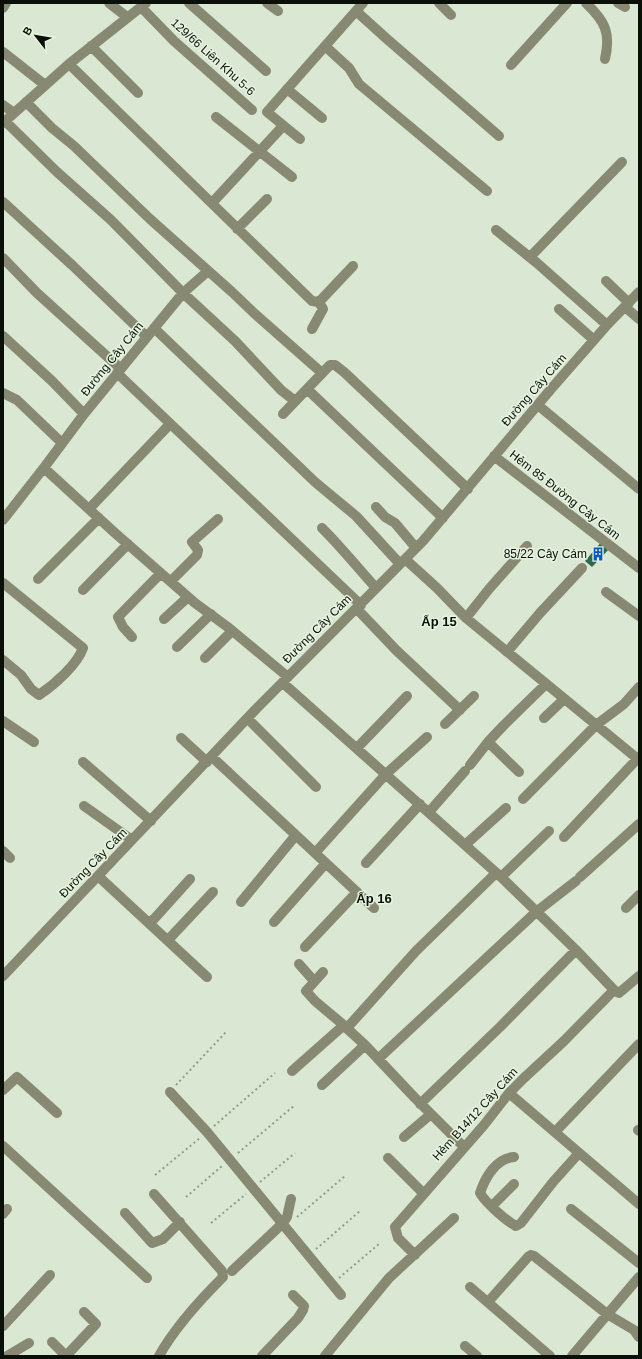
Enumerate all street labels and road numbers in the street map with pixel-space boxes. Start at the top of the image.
street label: 129/66 Liên Khu 5-6 [168,16,258,99]
street label: Đường Cây Cám [78,319,146,399]
street label: Đường Cây Cám [499,351,569,429]
street label: Hẻm 85 Đường Cây Cám [507,447,623,543]
street label: Đường Cây Cám [280,592,354,666]
street label: Đường Cây Cám [56,825,130,901]
street label: Hẻm B14/12 Cây Cám [430,1065,520,1163]

